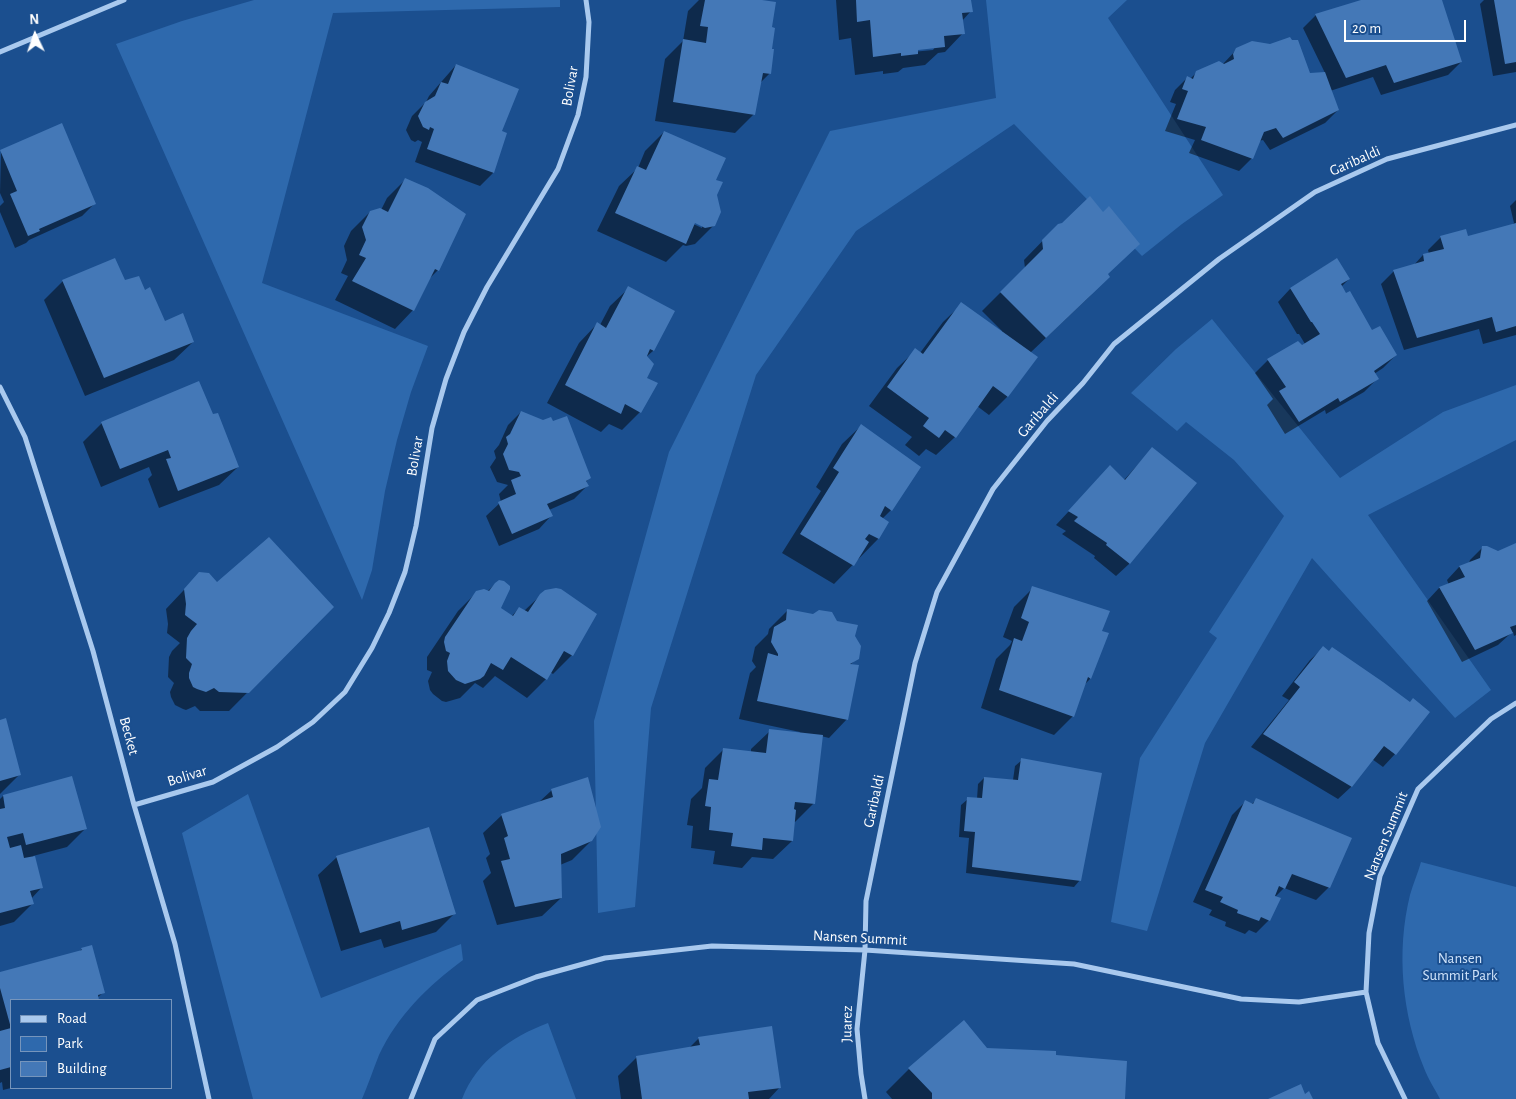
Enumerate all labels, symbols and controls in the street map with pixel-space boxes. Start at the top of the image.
north arrow [10,10,60,60]
scale bar [1346,10,1468,42]
text: N [29,13,39,27]
text: 20 m [1352,21,1381,36]
street label: Bolivar [558,65,582,107]
street label: Garibaldi [1327,142,1383,180]
street label: Garibaldi [1014,389,1062,441]
street label: Bolivar [403,435,427,477]
street label: Becket [115,715,143,757]
street label: Bolivar [165,761,209,791]
street label: Garibaldi [860,773,888,829]
street label: Nansen Summit [1360,789,1412,883]
street label: Nansen Summit [813,927,907,949]
park label: Nansen Summit Park [1422,949,1498,984]
legend [10,999,172,1089]
street label: Juarez [838,1005,856,1043]
text: Road [57,1011,87,1026]
text: Park [57,1036,83,1051]
text: Building [57,1061,107,1076]

